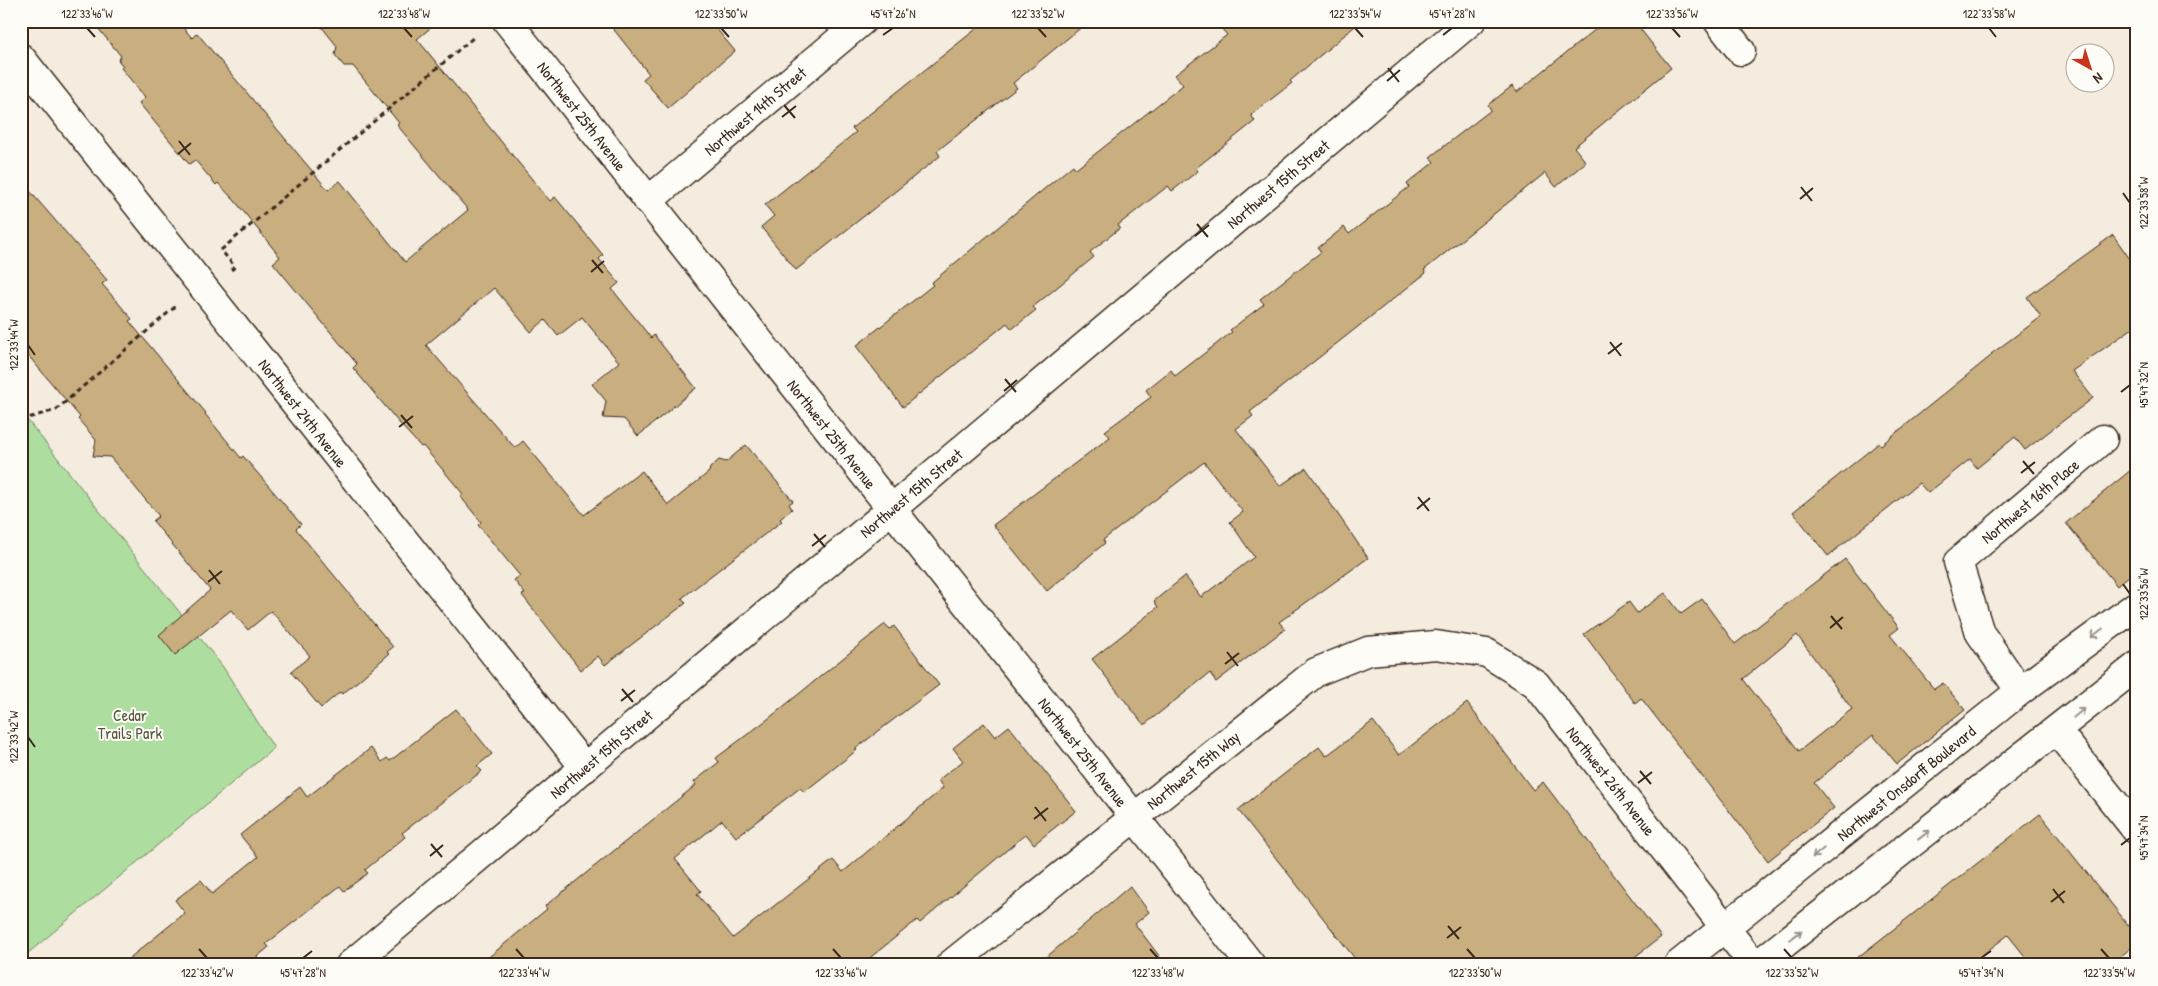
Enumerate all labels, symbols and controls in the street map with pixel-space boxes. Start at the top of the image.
text: 122°33'46"W [61,5,113,22]
text: 122°33'48"W [378,5,431,22]
text: 122°33'50"W [695,5,748,22]
text: 45°47'26"N [870,5,916,22]
text: 122°33'52"W [1012,5,1065,22]
text: 122°33'54"W [1329,5,1381,22]
text: 45°47'28"N [1429,5,1475,22]
text: 122°33'56"W [1646,5,1699,22]
text: 122°33'58"W [1963,5,2016,22]
north arrow [2066,42,2116,92]
street label: Northwest 25th Avenue [532,57,632,176]
street label: Northwest 14th Street [699,61,811,160]
text: N [2089,69,2107,89]
street label: Northwest 15th Street [1222,134,1335,234]
text: 122°33'58"W [2135,176,2152,229]
text: 122°33'44"W [5,319,22,371]
street label: Northwest 24th Avenue [254,354,353,472]
text: 45°47'32"N [2135,362,2152,408]
street label: Northwest 25th Avenue [782,375,882,494]
street label: Northwest 15th Street [855,443,968,543]
street label: Northwest 16th Place [1976,453,2084,548]
text: 122°33'56"W [2135,567,2152,620]
one-way arrow [2091,628,2104,639]
street label: Northwest 25th Avenue [1033,693,1133,812]
park label: Cedar Trails Park [98,704,163,744]
street label: Northwest 15th Street [545,704,658,804]
one-way arrow [2072,707,2085,718]
text: 122°33'42"W [5,710,22,763]
street label: Northwest Onsdorff Boulevard [1832,720,1980,846]
street label: Northwest 26th Avenue [1561,722,1661,841]
street label: Northwest 15th Way [1142,725,1244,814]
text: 45°47'34"N [2135,816,2152,860]
one-way arrow [1917,830,1931,840]
one-way arrow [1812,848,1825,859]
one-way arrow [1789,930,1803,940]
text: 122°33'42"W [181,964,234,981]
text: 45°47'28"N [280,964,326,981]
text: 122°33'44"W [498,964,550,981]
text: 122°33'46"W [815,964,867,981]
text: 122°33'48"W [1132,964,1185,981]
text: 122°33'50"W [1449,964,1502,981]
text: 122°33'52"W [1766,964,1819,981]
text: 45°47'34"N [1959,964,2003,981]
text: 122°33'54"W [2083,964,2135,981]

